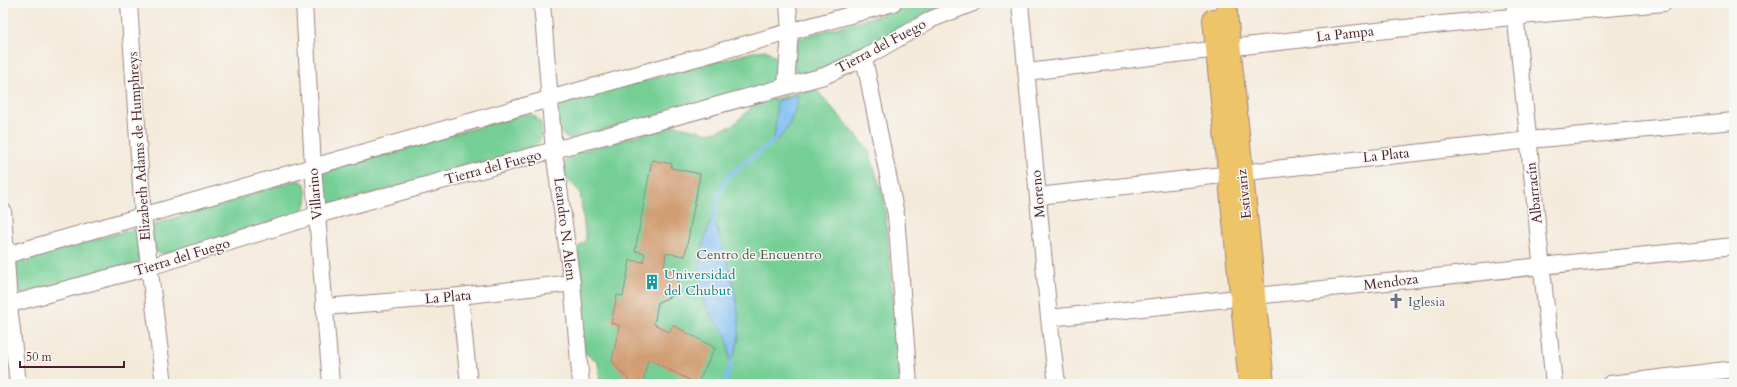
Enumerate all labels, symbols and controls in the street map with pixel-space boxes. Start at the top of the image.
street label: Tierra del Fuego [833,14,930,78]
street label: La Pampa [1315,22,1375,46]
street label: Elizabeth Adams de Humphreys [123,51,155,241]
street label: La Plata [1362,143,1410,167]
street label: Tierra del Fuego [443,145,544,189]
street label: Albarracín [1521,161,1547,225]
street label: Villarino [303,167,327,221]
street label: Estivariz [1232,167,1256,220]
street label: Moreno [1026,169,1050,219]
street label: Leandro N. Alem [549,176,581,282]
street label: Tierra del Fuego [132,233,233,281]
park label: Centro de Encuentro [696,245,822,264]
place label: Universidad del Chubut [664,265,736,300]
street label: Mendoza [1363,269,1419,295]
building icon: Universidad del Chubut [643,273,661,291]
street label: La Plata [424,286,472,308]
church icon: Iglesia [1387,292,1405,310]
place label: Iglesia [1408,292,1445,311]
scale bar [20,343,124,369]
text: 50 m [26,349,53,365]

